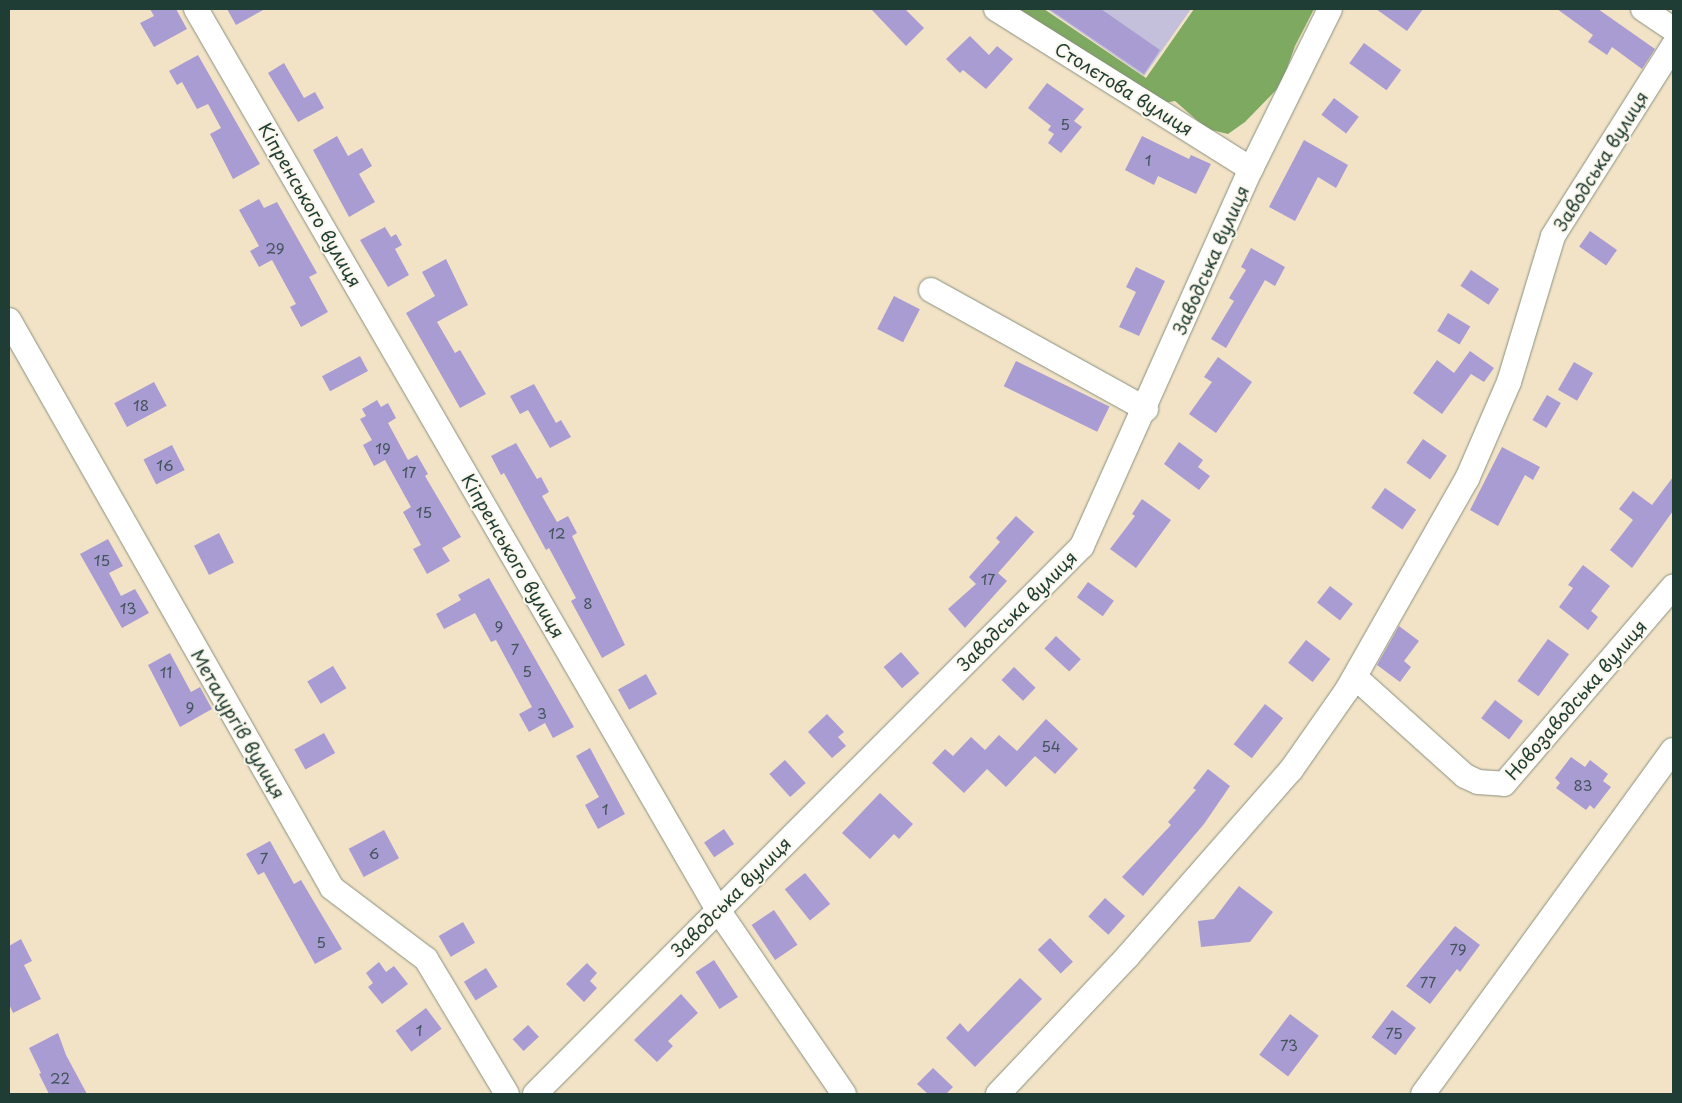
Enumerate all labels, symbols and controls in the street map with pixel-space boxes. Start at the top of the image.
street label: Столєтова вулиця [1051,38,1197,140]
street label: Заводська вулиця [1549,87,1653,235]
house number: 5 [1060,115,1070,133]
street label: Кіпренського вулиця [254,119,366,291]
house number: 1 [1145,151,1151,169]
street label: Заводська вулиця [1168,182,1254,338]
house number: 29 [265,239,285,257]
house number: 18 [133,396,149,414]
house number: 19 [375,439,391,457]
house number: 16 [156,456,174,474]
house number: 17 [402,463,416,481]
street label: Кіпренського вулиця [457,470,569,642]
house number: 15 [416,503,432,521]
house number: 12 [548,524,566,542]
street label: Заводська вулиця [952,546,1082,676]
house number: 15 [94,551,110,569]
house number: 17 [981,570,995,588]
house number: 8 [583,594,593,612]
house number: 13 [120,599,136,617]
street label: Новозаводська вулиця [1501,616,1651,784]
house number: 9 [495,617,503,635]
house number: 7 [511,640,519,658]
street label: Металургів вулиця [186,645,290,803]
house number: 5 [522,662,532,680]
house number: 11 [160,663,172,681]
house number: 9 [186,698,194,716]
house number: 3 [537,704,547,722]
house number: 54 [1041,737,1061,755]
house number: 83 [1573,776,1593,794]
house number: 1 [602,800,608,818]
street label: Заводська вулиця [666,832,796,962]
house number: 6 [369,844,379,862]
house number: 7 [260,849,268,867]
house number: 5 [316,933,326,951]
house number: 79 [1449,940,1467,958]
house number: 77 [1420,973,1436,991]
house number: 1 [416,1021,422,1039]
house number: 75 [1385,1024,1403,1042]
house number: 73 [1280,1036,1298,1054]
house number: 22 [50,1069,70,1087]

